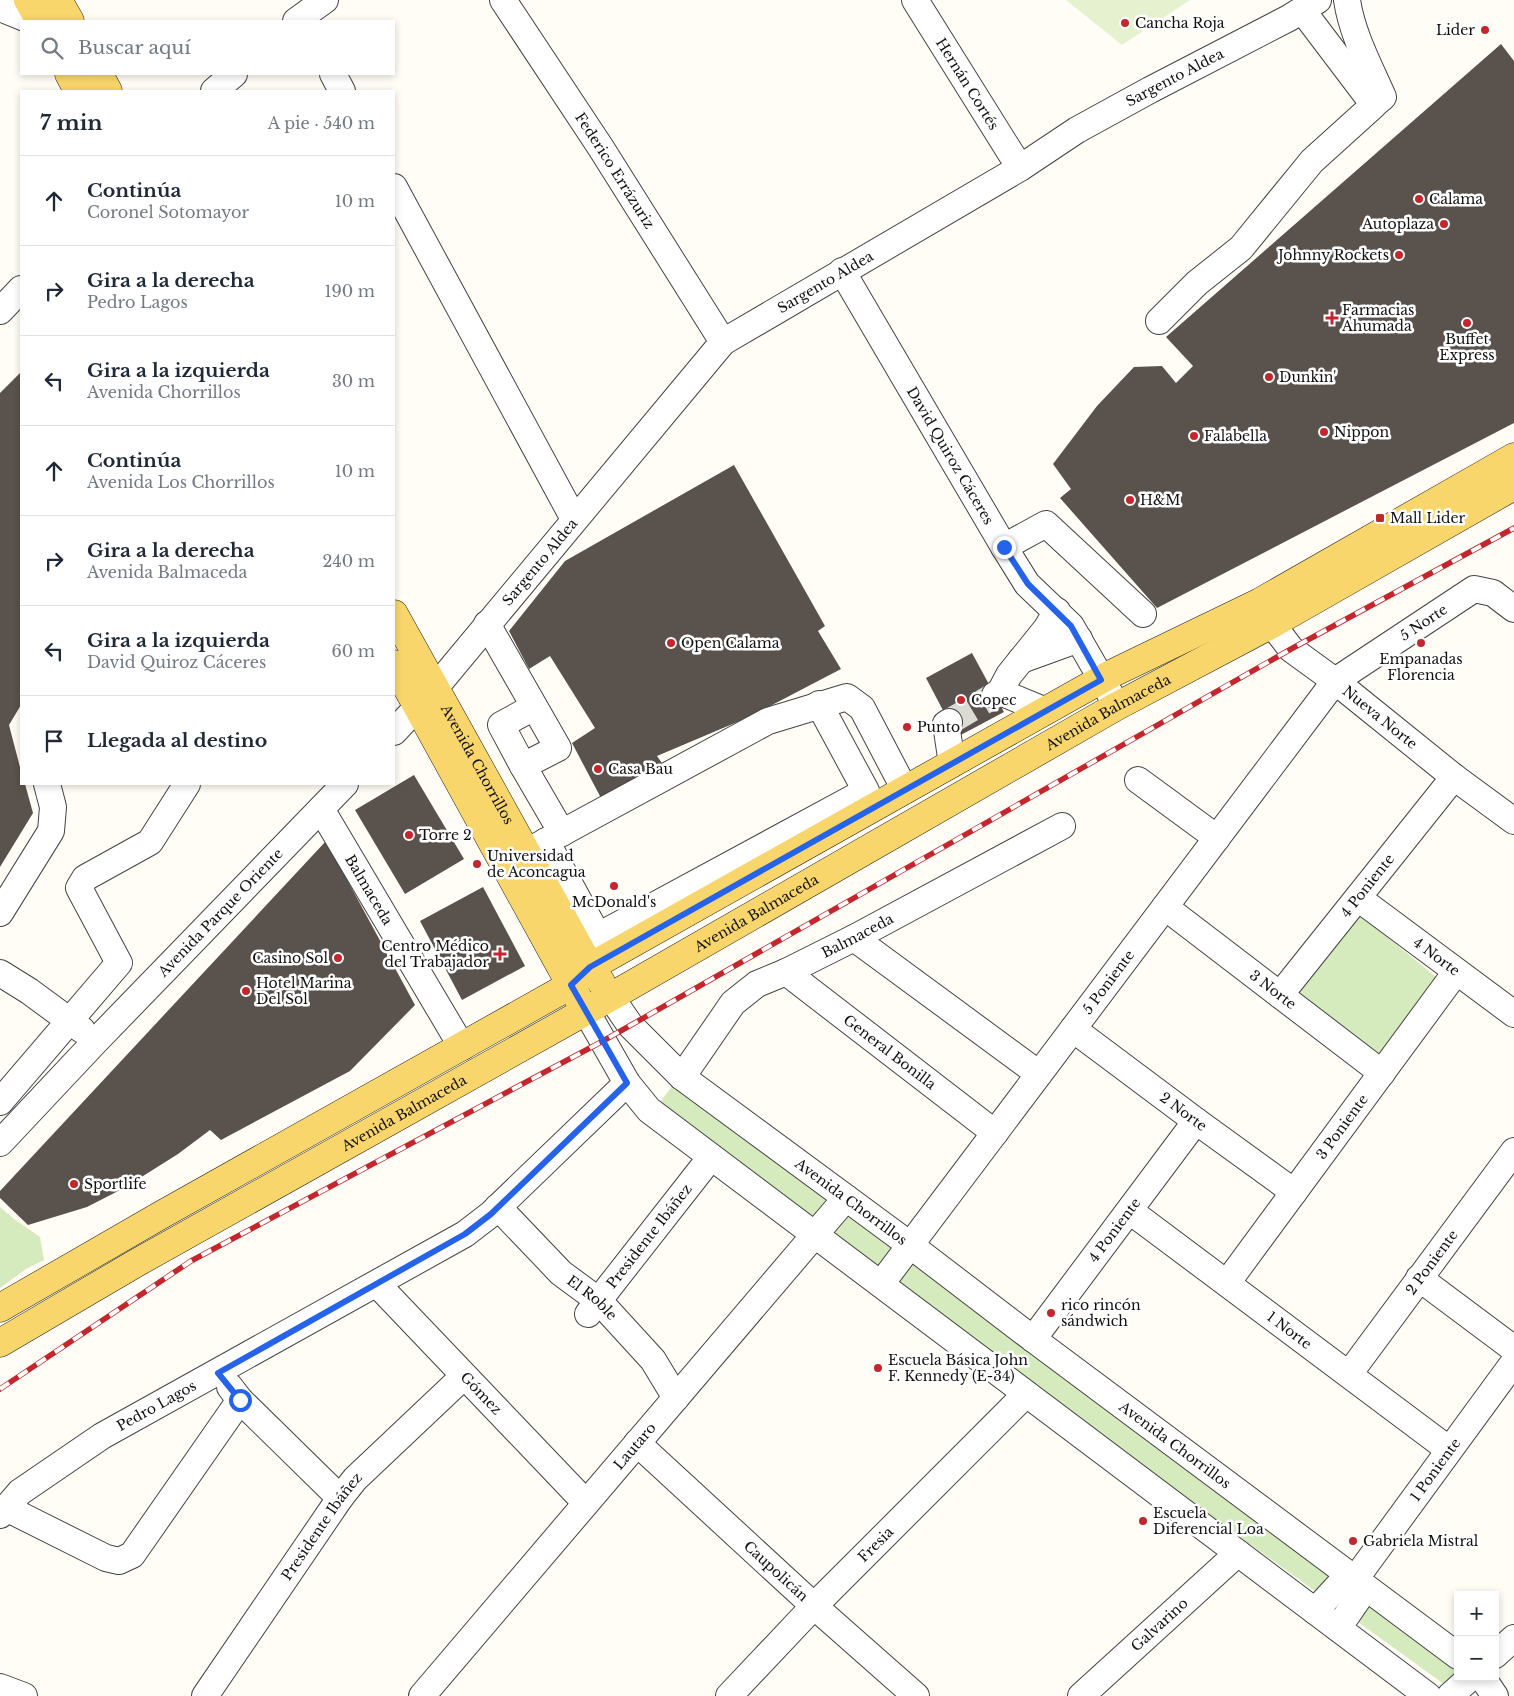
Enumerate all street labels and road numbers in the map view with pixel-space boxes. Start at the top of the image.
street label: Hernán Cortés [932,35,1003,133]
street label: Sargento Aldea [1123,44,1227,111]
street label: Federico Errázuriz [571,109,659,232]
street label: Sargento Aldea [774,247,877,317]
street label: David Quiroz Cáceres [903,383,998,528]
street label: Sargento Aldea [498,515,581,609]
street label: 5 Norte [1396,600,1451,645]
street label: Avenida Balmaceda [1041,670,1174,755]
street label: Nueva Norte [1339,682,1421,753]
street label: Avenida Chorrillos [436,700,518,828]
street label: Avenida Parque Oriente [154,844,287,981]
street label: 4 Poniente [1337,850,1398,921]
street label: Balmaceda [341,851,397,928]
street label: Avenida Balmaceda [690,870,822,956]
street label: Balmaceda [818,909,897,962]
street label: 4 Norte [1410,933,1464,980]
street label: 5 Poniente [1078,946,1138,1018]
street label: 3 Norte [1246,966,1300,1013]
street label: General Bonilla [840,1011,940,1093]
street label: Avenida Balmaceda [338,1071,470,1156]
street label: 2 Norte [1156,1088,1211,1135]
street label: 3 Poniente [1312,1091,1372,1163]
street label: Avenida Chorrillos [791,1154,911,1249]
street label: Presidente Ibáñez [602,1180,696,1292]
street label: 4 Poniente [1084,1194,1144,1266]
street label: 2 Poniente [1402,1226,1462,1298]
street label: El Roble [563,1271,621,1324]
street label: 1 Norte [1263,1308,1315,1353]
street label: Gómez [457,1368,506,1418]
street label: Pedro Lagos [113,1376,199,1435]
street label: Avenida Chorrillos [1115,1397,1234,1492]
street label: Lautaro [610,1419,660,1473]
street label: 1 Poniente [1406,1434,1464,1505]
street label: Presidente Ibáñez [278,1468,366,1584]
street label: Fresia [854,1523,897,1566]
street label: Caupolicán [740,1537,812,1605]
street label: Galvarino [1127,1594,1192,1655]

